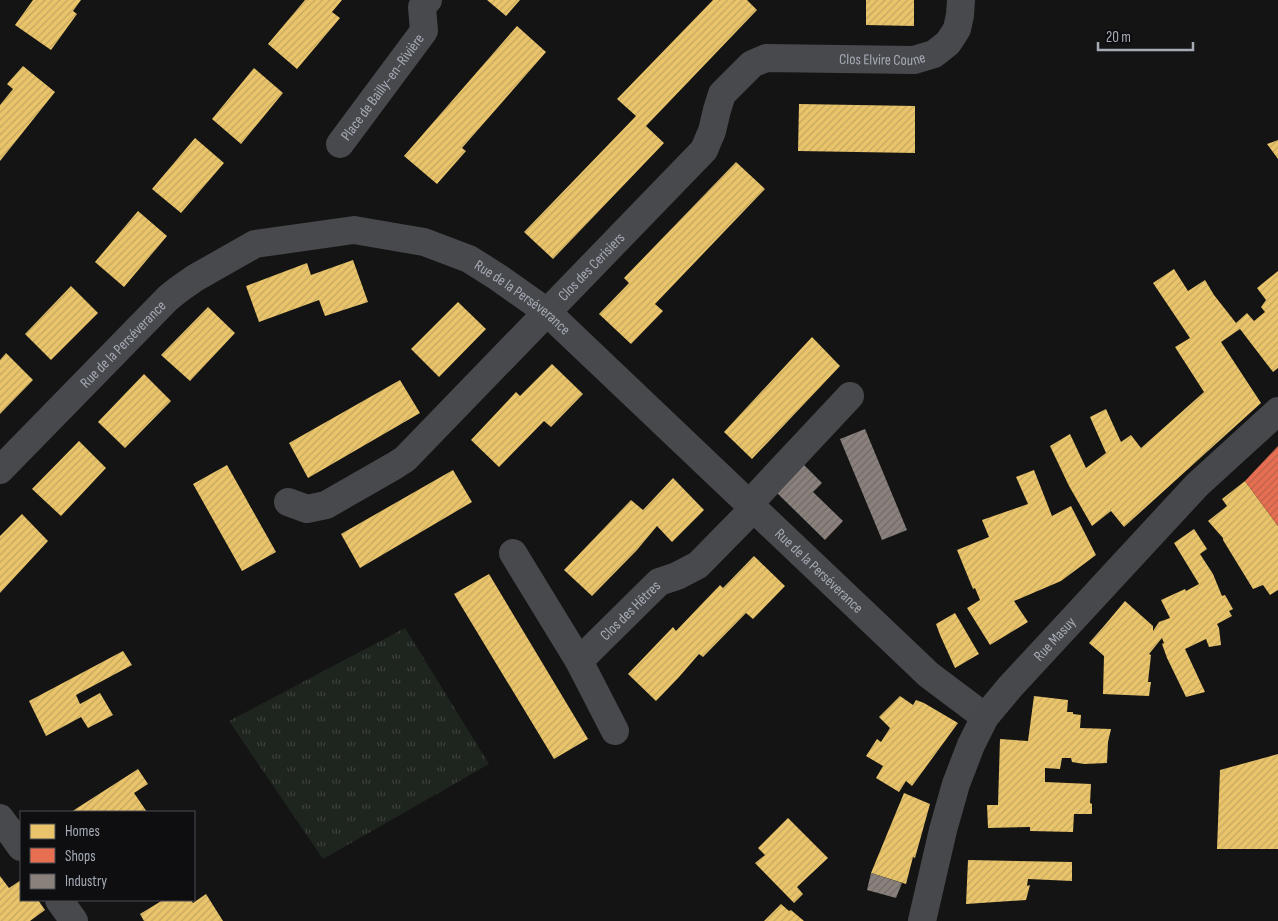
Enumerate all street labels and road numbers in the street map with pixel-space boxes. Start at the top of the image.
street label: Place de Bailly-en-Rivière [337,30,429,145]
street label: Clos Elvire Coune [839,48,928,70]
street label: Clos des Cerisiers [554,229,629,305]
street label: Rue de la Perséverance [471,256,574,339]
street label: Rue de la Perséverance [76,297,170,392]
street label: Rue de la Perséverance [771,525,867,618]
street label: Clos des Hêtres [596,577,665,645]
street label: Rue Masuy [1030,613,1080,665]

